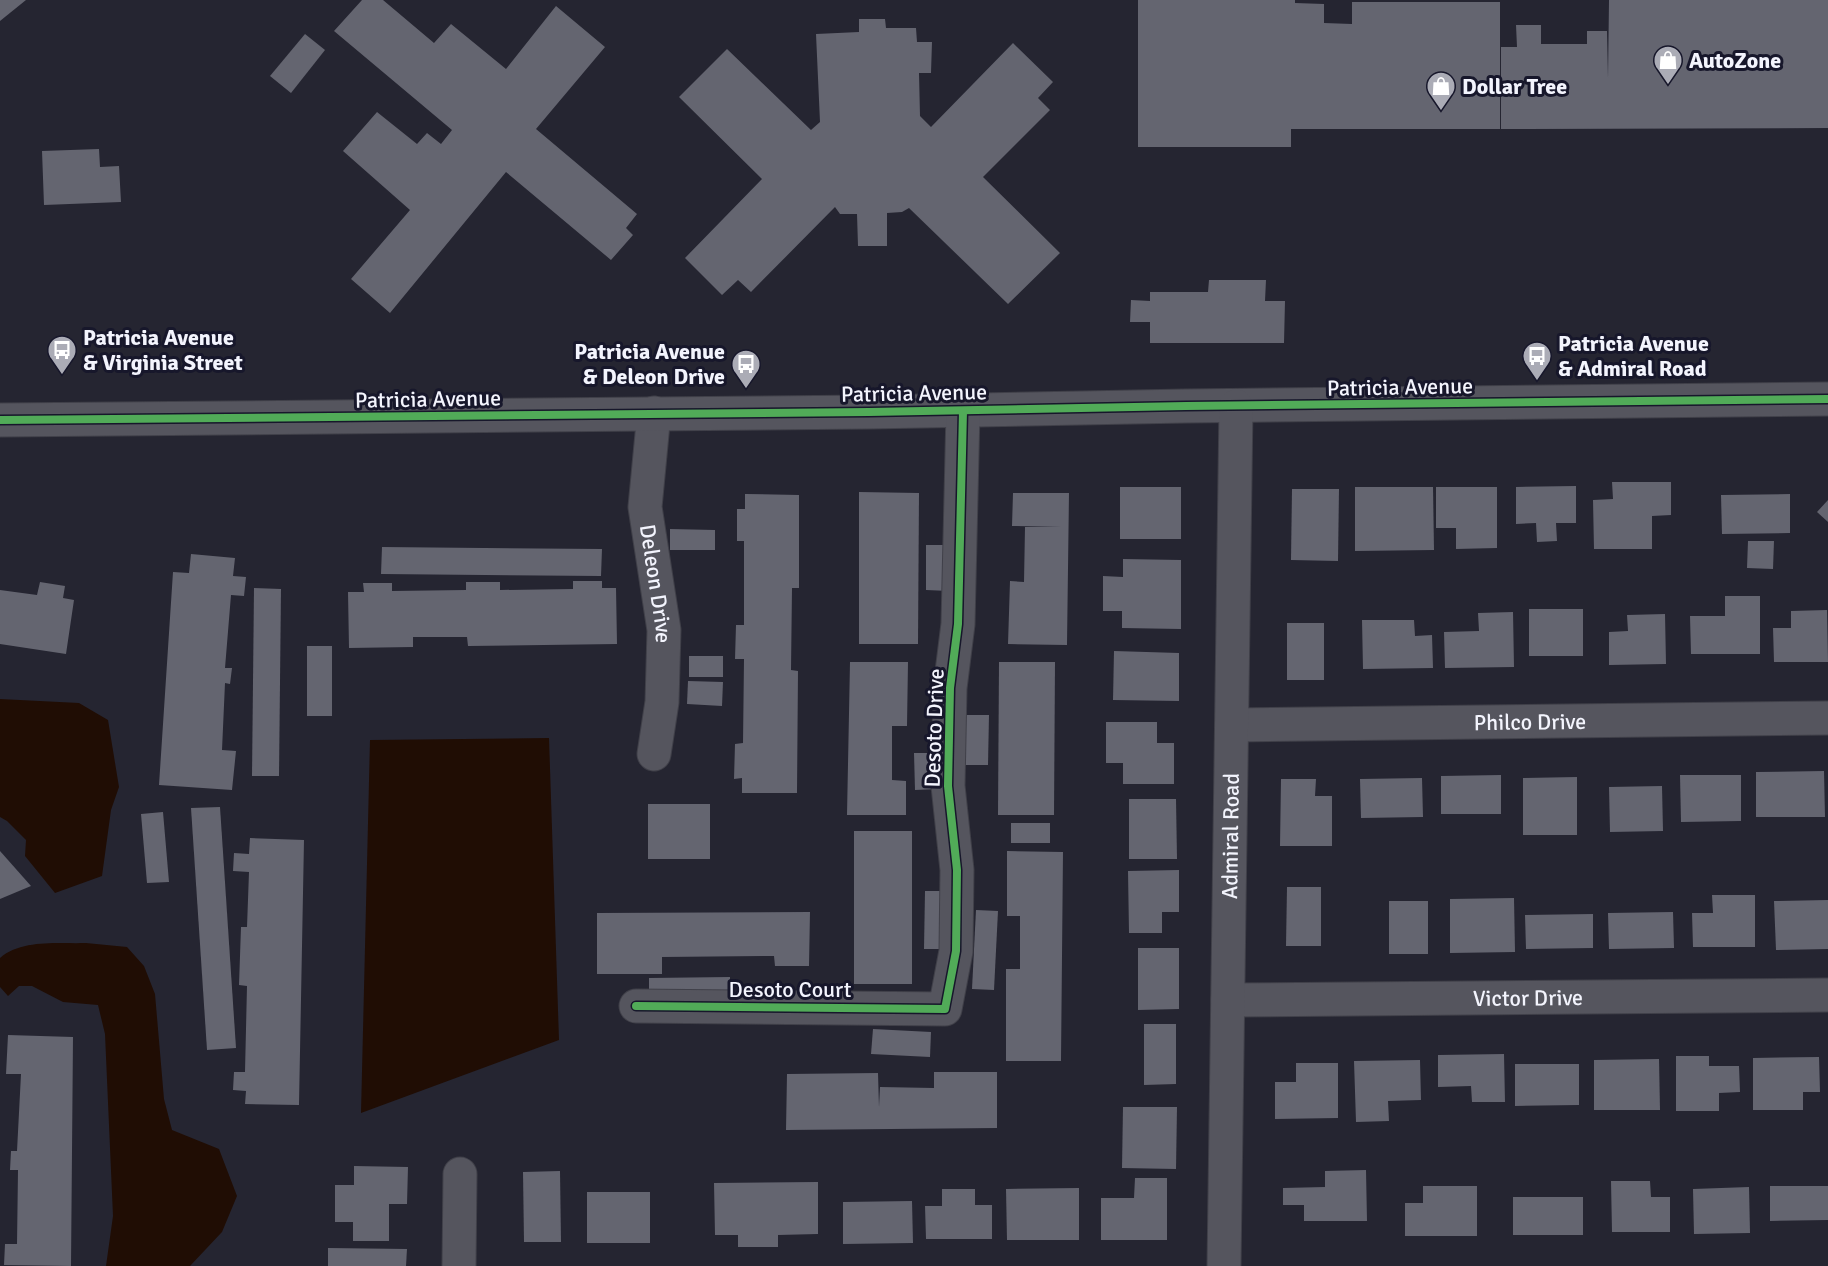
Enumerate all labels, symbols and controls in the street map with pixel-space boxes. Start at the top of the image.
shop icon: AutoZone [1652,44,1684,86]
place label: AutoZone [1689,47,1781,74]
shop icon: Dollar Tree [1425,70,1457,112]
place label: Dollar Tree [1462,73,1567,100]
place label: Patricia Avenue & Virginia Street [83,324,243,376]
place label: Patricia Avenue & Admiral Road [1558,330,1709,382]
bus stop icon: Patricia Avenue & Virginia Street [46,334,78,376]
place label: Patricia Avenue & Deleon Drive [574,338,725,390]
bus stop icon: Patricia Avenue & Admiral Road [1521,340,1553,382]
bus stop icon: Patricia Avenue & Deleon Drive [730,348,762,390]
street label: Patricia Avenue [1327,372,1473,402]
street label: Patricia Avenue [841,378,987,408]
street label: Patricia Avenue [355,384,501,414]
street label: Deleon Drive [634,522,678,644]
street label: Desoto Drive [918,668,950,788]
street label: Philco Drive [1474,707,1586,736]
street label: Admiral Road [1216,773,1244,899]
street label: Desoto Court [729,976,852,1003]
street label: Victor Drive [1473,984,1583,1011]

